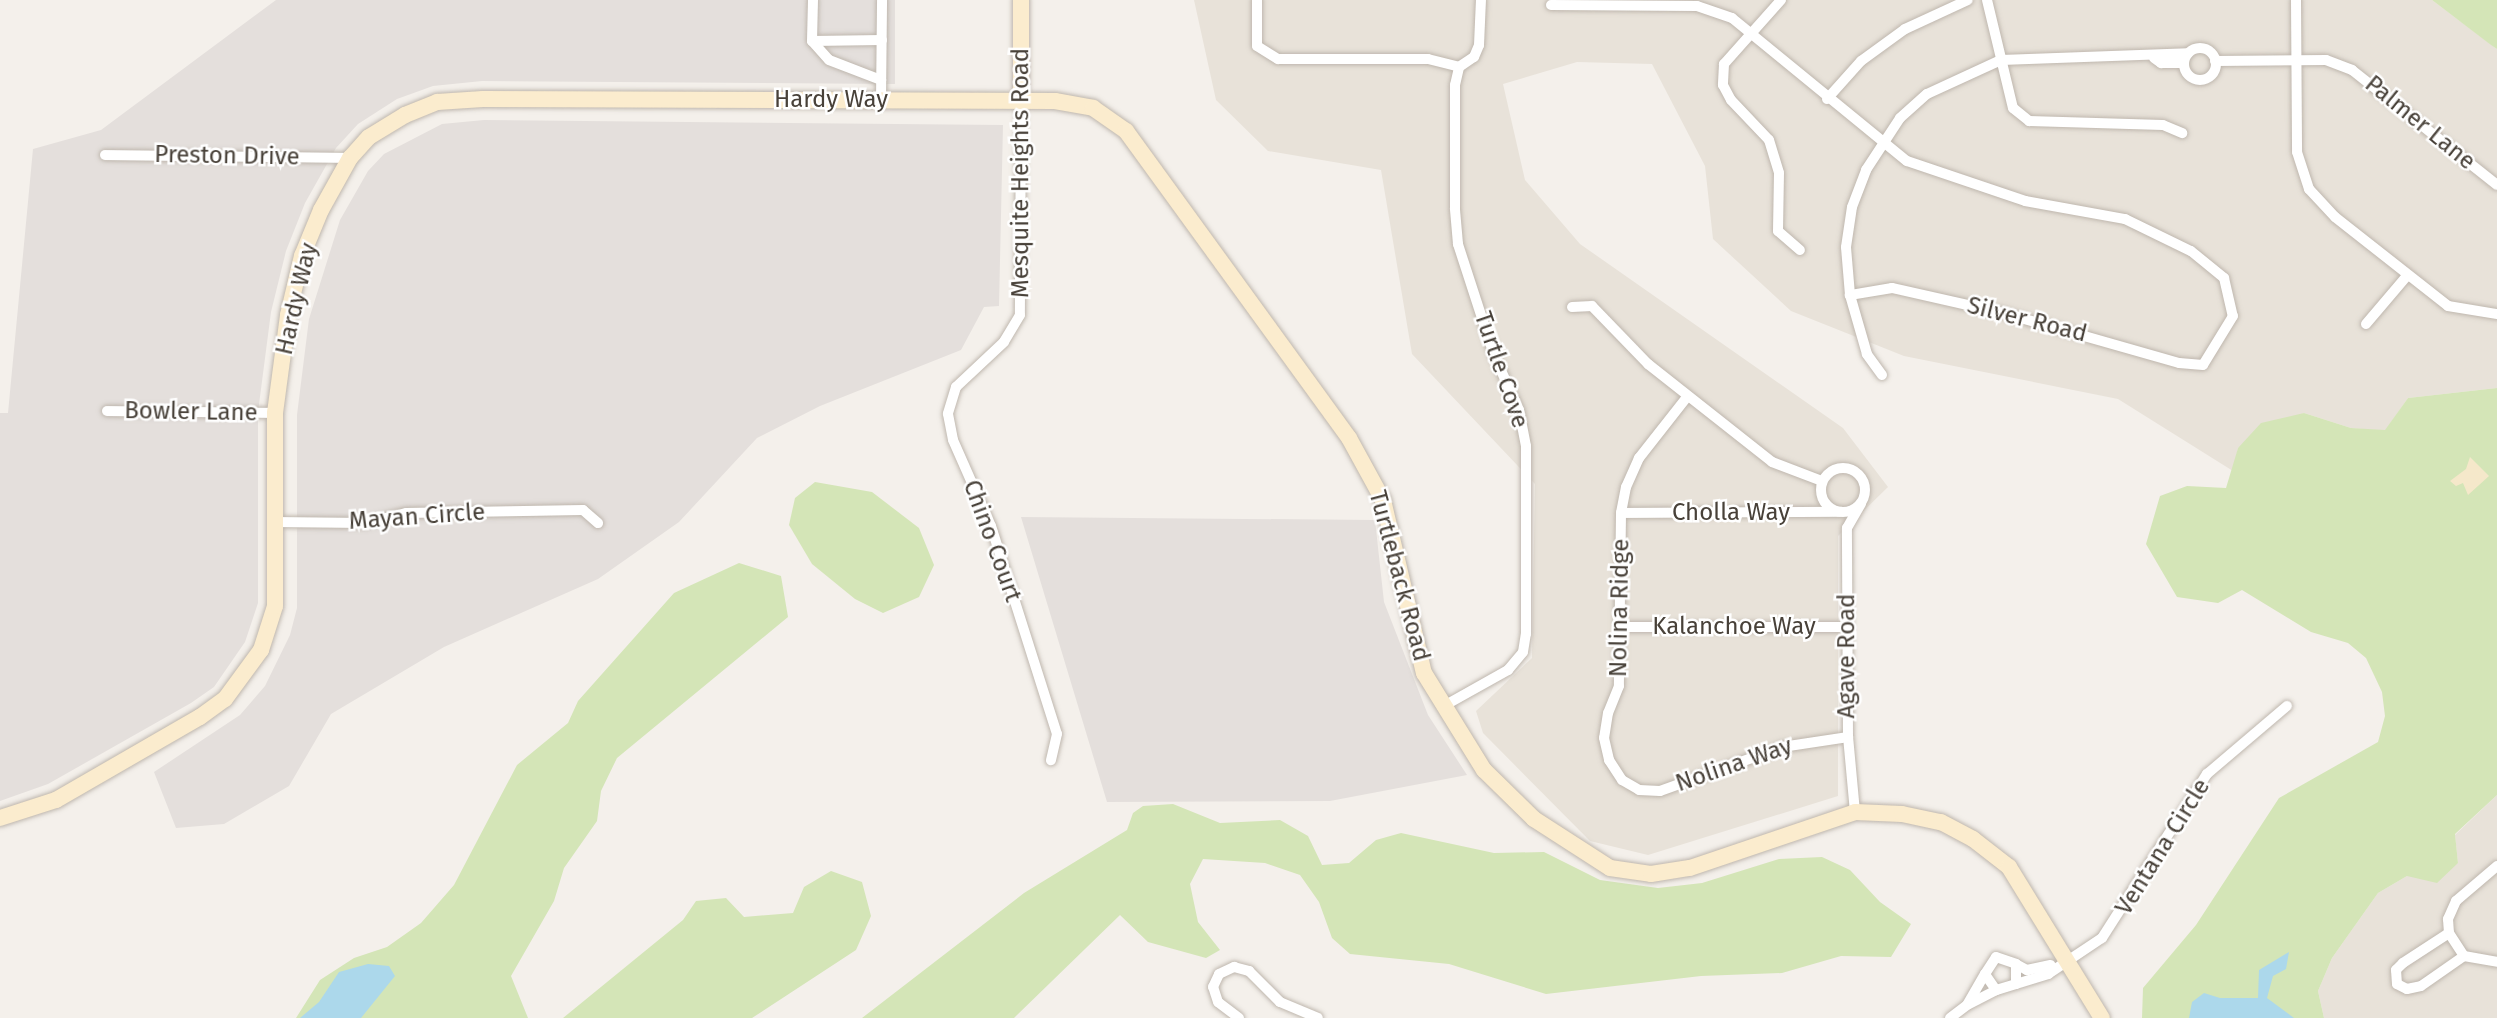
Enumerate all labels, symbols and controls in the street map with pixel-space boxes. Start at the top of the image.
street label: Mesquite Heights Road [1007,48,1035,298]
street label: Palmer Lane [2359,70,2481,176]
street label: Hardy Way [774,86,888,114]
street label: Preston Drive [154,140,300,172]
street label: Hardy Way [270,240,324,358]
street label: Silver Road [1964,291,2090,349]
street label: Turtle Cove [1468,308,1534,432]
street label: Bowler Lane [124,396,258,428]
street label: Chino Court [957,476,1027,606]
street label: Turtleback Road [1362,487,1436,665]
street label: Mayan Circle [348,498,486,536]
street label: Cholla Way [1672,499,1790,527]
street label: Nolina Ridge [1604,539,1636,677]
street label: Agave Road [1833,594,1861,718]
street label: Kalanchoe Way [1652,613,1816,641]
street label: Nolina Way [1672,732,1796,798]
street label: Ventana Circle [2110,774,2216,920]

